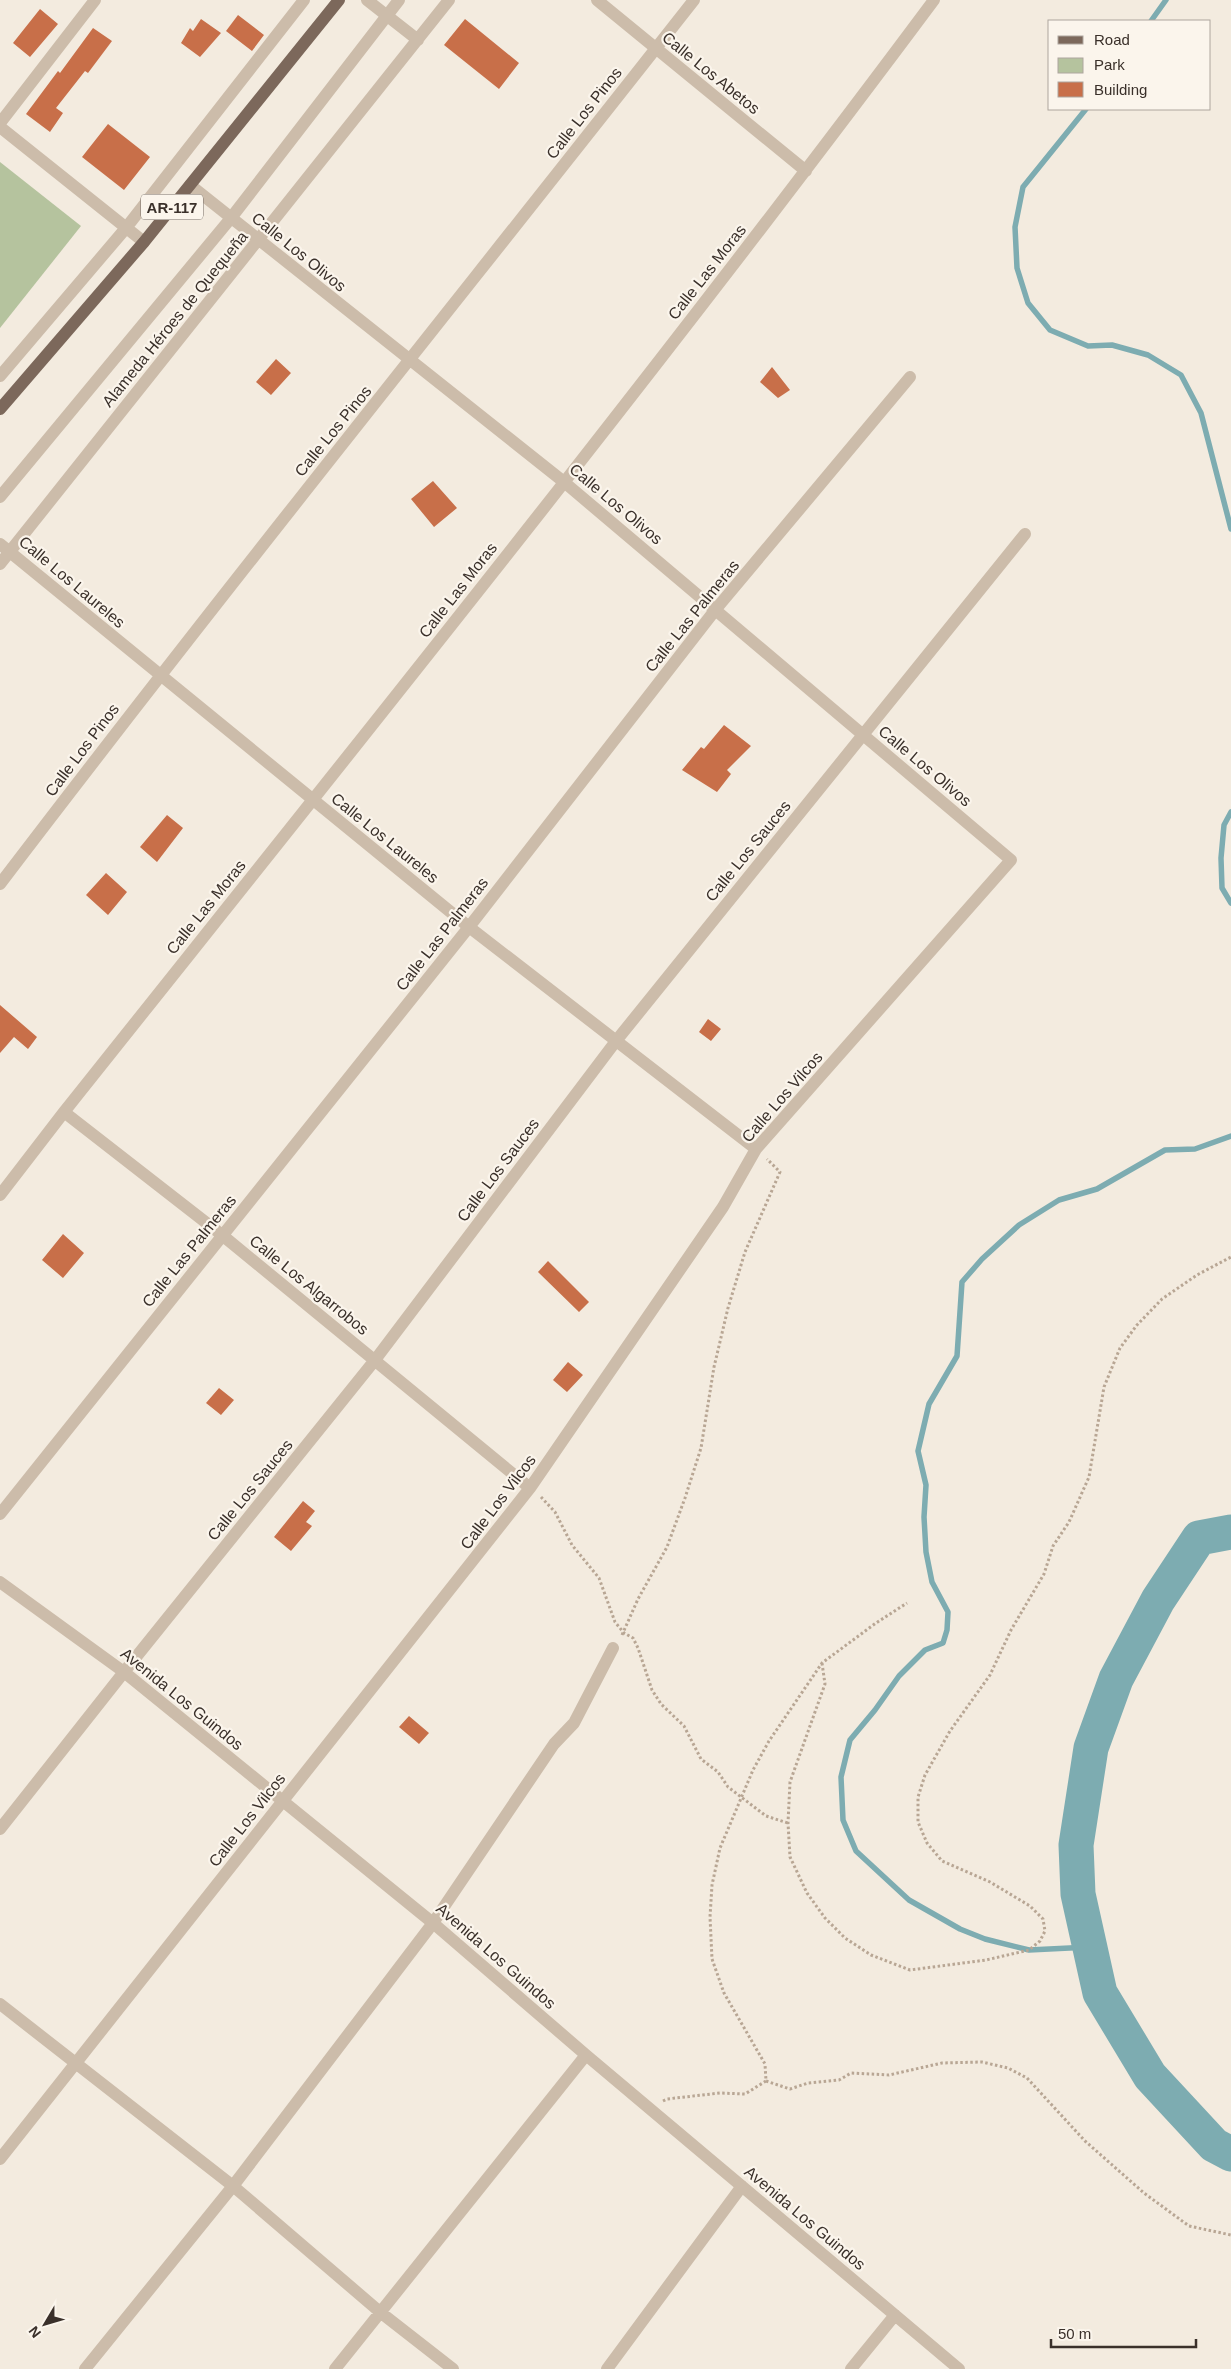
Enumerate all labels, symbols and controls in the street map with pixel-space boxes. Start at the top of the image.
legend [1048,20,1211,110]
street label: Calle Los Abetos [659,29,763,117]
text: Road [1094,31,1130,48]
text: Park [1094,56,1125,73]
street label: Calle Los Pinos [543,64,625,162]
text: Building [1094,81,1147,98]
road number: AR-117 [141,194,203,220]
street label: Calle Los Olivos [249,209,349,295]
street label: Calle Las Moras [665,221,749,323]
street label: Alameda Héroes de Quequeña [99,228,251,410]
street label: Calle Los Pinos [291,382,375,480]
street label: Calle Los Olivos [566,460,666,548]
street label: Calle Los Laureles [16,533,128,631]
street label: Calle Las Moras [416,539,500,641]
street label: Calle Las Palmeras [642,557,742,675]
street label: Calle Los Pinos [42,700,122,800]
street label: Calle Los Olivos [875,722,975,810]
street label: Calle Los Laureles [328,790,442,886]
street label: Calle Los Sauces [702,797,794,905]
street label: Calle Las Moras [163,857,249,957]
street label: Calle Las Palmeras [393,874,491,994]
street label: Calle Los Vilcos [738,1049,826,1145]
street label: Calle Los Sauces [454,1115,542,1225]
street label: Calle Las Palmeras [139,1192,239,1310]
street label: Calle Los Algarrobos [246,1232,372,1338]
street label: Calle Los Sauces [204,1436,296,1544]
street label: Calle Los Vilcos [457,1452,539,1552]
street label: Avenida Los Guindos [118,1645,246,1753]
street label: Calle Los Vilcos [205,1770,289,1870]
street label: Avenida Los Guindos [433,1900,559,2012]
street label: Avenida Los Guindos [741,2163,869,2273]
north arrow [20,2299,70,2349]
scale bar [1051,2316,1196,2348]
text: N [25,2323,44,2341]
text: 50 m [1058,2325,1091,2342]

